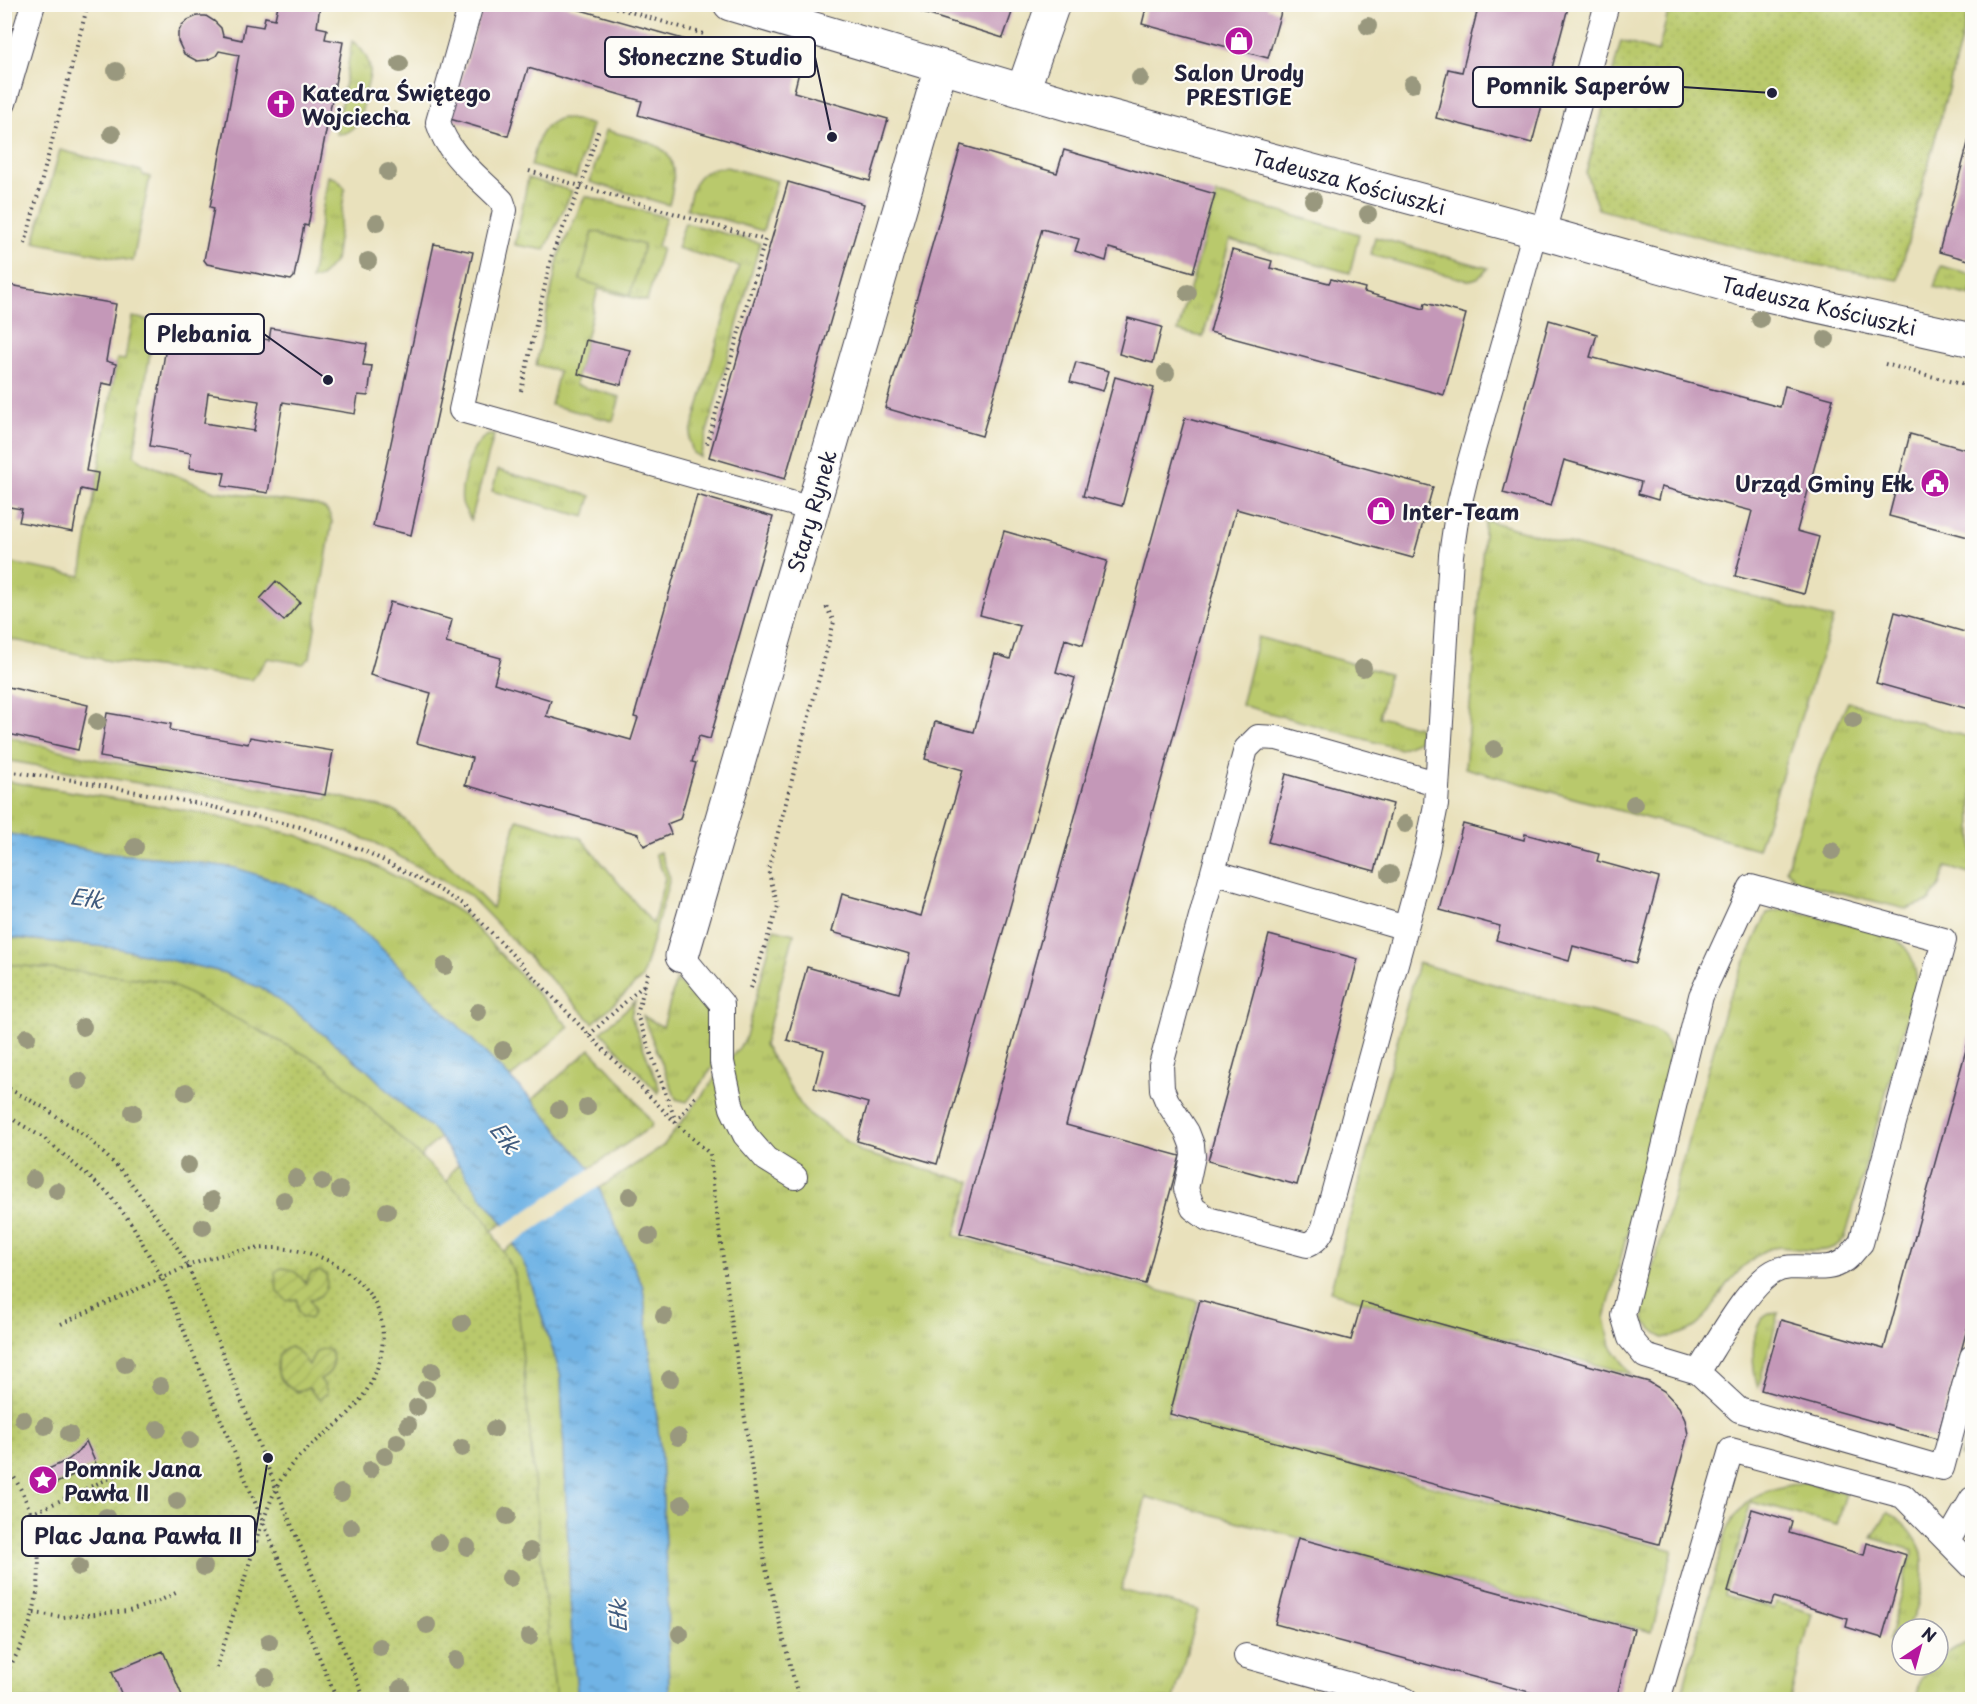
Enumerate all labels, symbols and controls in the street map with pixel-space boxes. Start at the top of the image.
shop icon: Salon Urody PRESTIGE [1223,25,1255,57]
callout: Słoneczne Studio [605,37,815,77]
text: Słoneczne Studio [618,39,802,72]
place label: Salon Urody PRESTIGE [1174,56,1304,112]
callout: Pomnik Saperów [1473,67,1683,107]
text: Pomnik Saperów [1486,68,1670,101]
place label: Katedra Świętego Wojciecha [302,76,491,132]
church icon: Katedra Świętego Wojciecha [265,88,297,120]
street label: Tadeusza Kościuszki [1248,140,1450,222]
street label: Tadeusza Kościuszki [1718,267,1920,343]
callout: Plebania [145,314,264,354]
text: Plebania [156,316,252,349]
street label: Stary Rynek [778,446,844,576]
place label: Urząd Gminy Ełk [1735,467,1914,499]
public building icon: Urząd Gminy Ełk [1919,467,1951,499]
shop icon: Inter-Team [1365,495,1397,527]
place label: Inter-Team [1402,495,1519,527]
water label: Ełk [68,878,108,916]
water label: Ełk [483,1114,530,1161]
place label: Pomnik Jana Pawła II [64,1452,202,1508]
place icon: Pomnik Jana Pawła II [27,1464,59,1496]
callout: Plac Jana Pawła II [22,1516,255,1556]
text: Plac Jana Pawła II [34,1518,242,1551]
water label: Ełk [600,1598,634,1633]
north arrow [1890,1617,1950,1677]
text: N [1917,1621,1942,1647]

